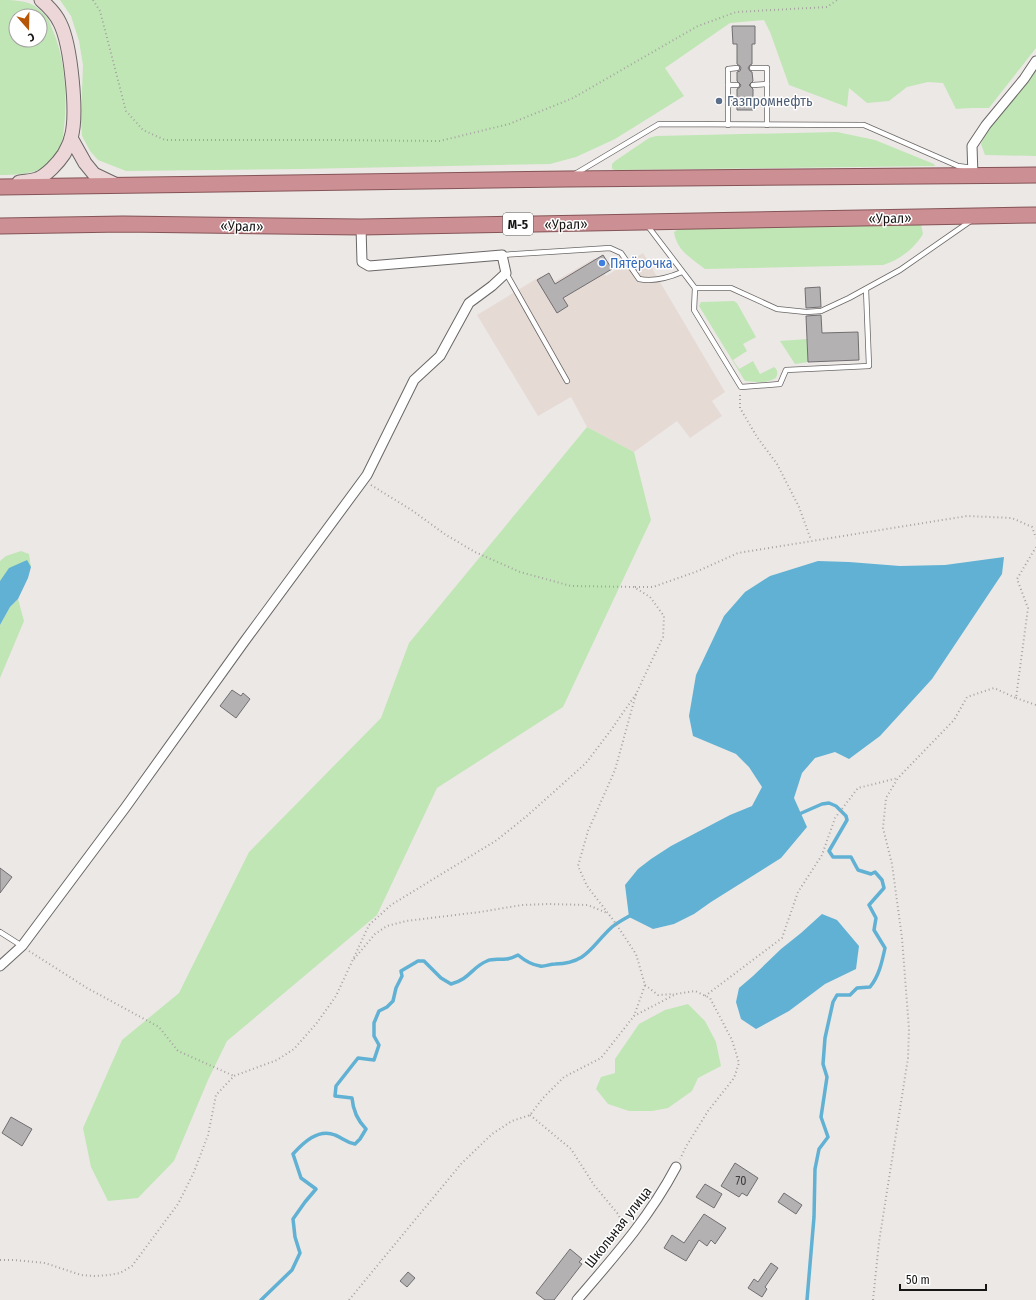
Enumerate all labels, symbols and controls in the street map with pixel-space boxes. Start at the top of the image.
north arrow [8,8,48,48]
text: С [26,30,36,44]
place label: Газпромнефть [727,93,813,110]
marker: Газпромнефть [714,96,724,106]
street label: «Урал» [868,210,912,227]
road number: М-5 [503,213,533,235]
street label: «Урал» [544,216,588,233]
street label: «Урал» [220,218,264,235]
place label: Пятёрочка [610,255,673,272]
marker: Пятёрочка [597,258,607,268]
house number: 70 [736,1174,746,1188]
street label: Школьная улица [581,1183,655,1271]
scale bar [900,1266,986,1292]
text: 50 m [906,1273,930,1287]

